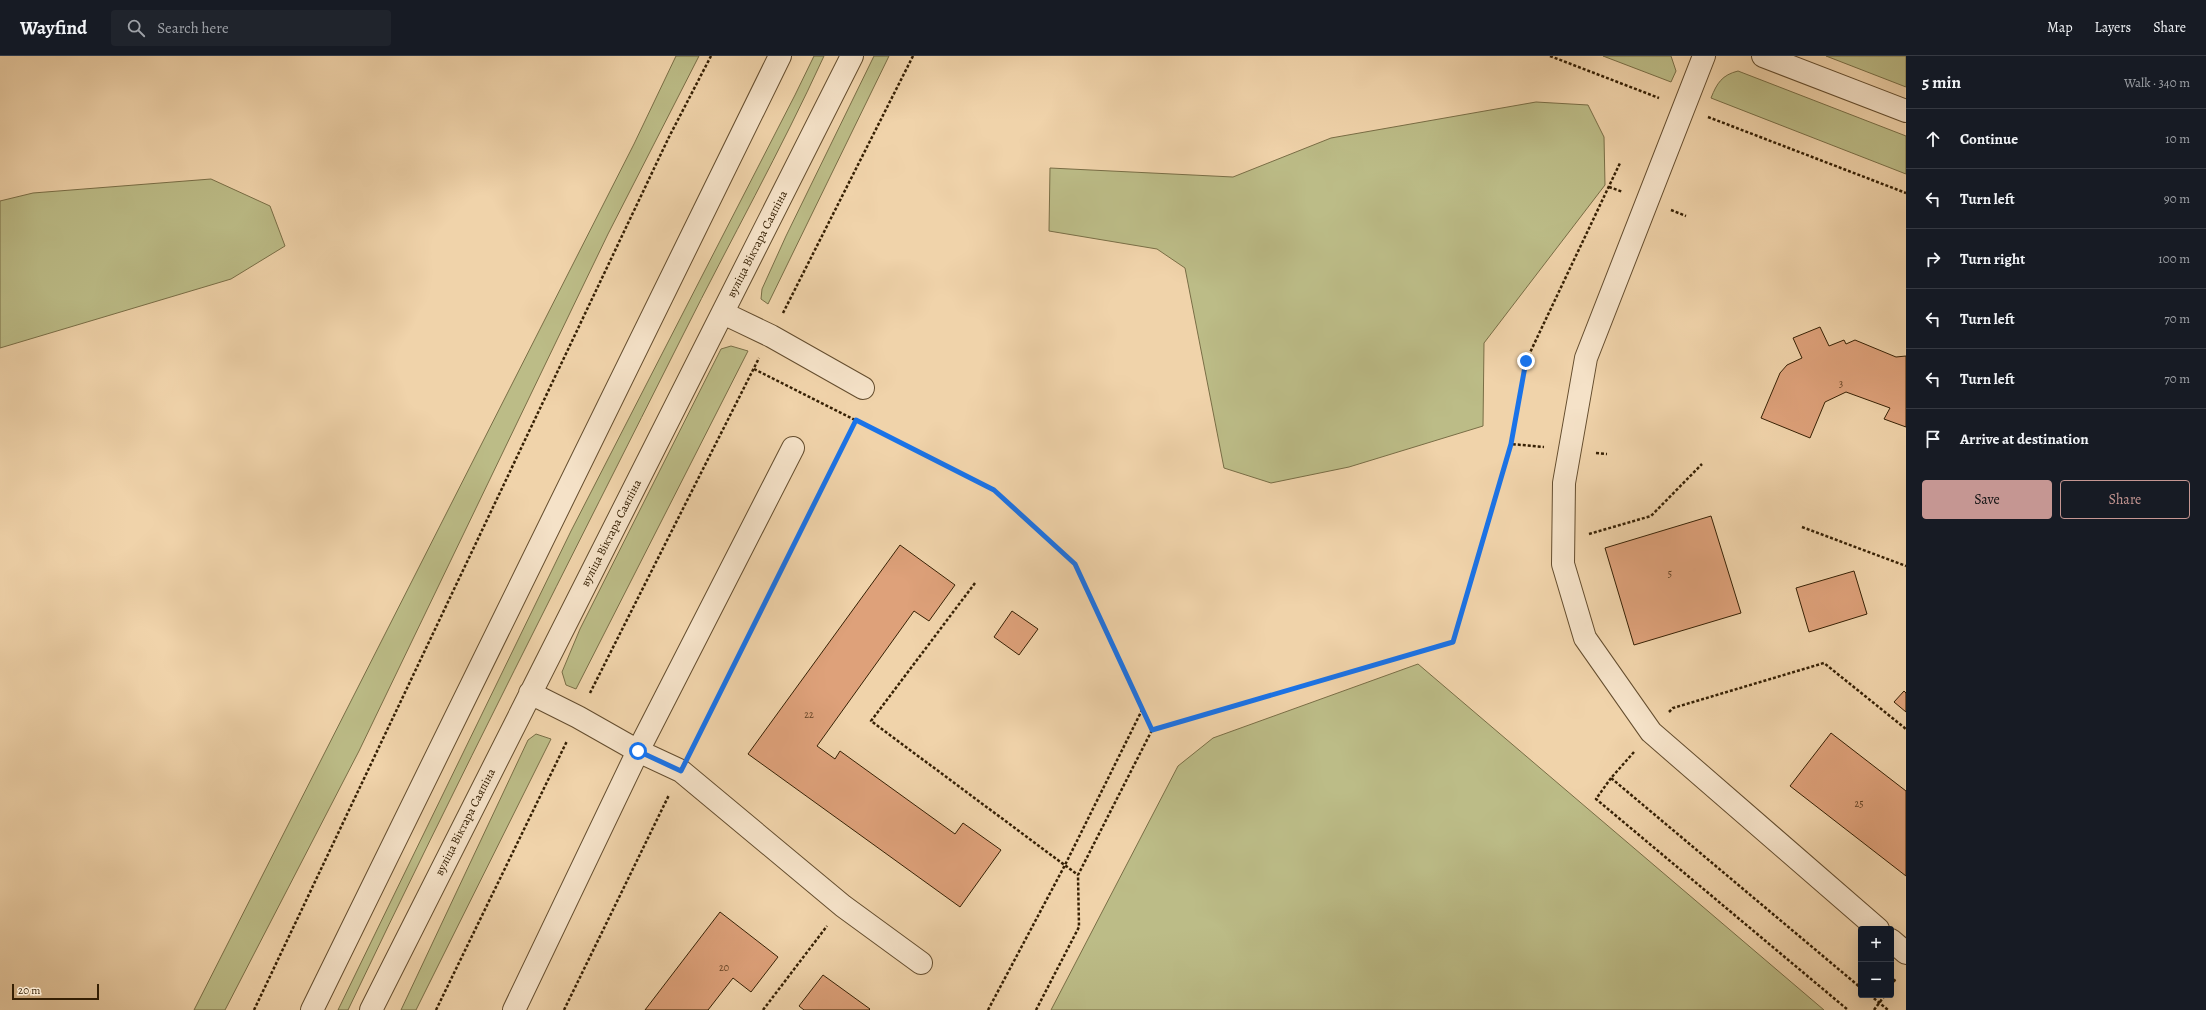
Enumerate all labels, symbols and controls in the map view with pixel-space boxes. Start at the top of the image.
search box [111,10,391,46]
text: Wayfind [20,15,87,41]
icon: search [125,17,147,39]
text: Search here [157,18,229,38]
text: Map [2047,18,2073,37]
text: Layers [2095,18,2131,37]
text: Share [2153,18,2186,37]
text: 5 min [1922,71,1961,94]
text: Walk · 340 m [2124,74,2190,91]
icon: ahead [1922,128,1944,150]
text: Continue [1960,129,2018,149]
text: 10 m [2165,130,2190,147]
street label: вуліца Віктара Саяпіна [723,187,791,300]
icon: left [1922,188,1944,210]
text: Turn left [1960,189,2015,209]
text: 90 m [2164,190,2190,207]
icon: right [1922,248,1944,270]
text: Turn right [1960,249,2025,269]
text: 100 m [2158,250,2190,267]
icon: left [1922,308,1944,330]
text: Turn left [1960,309,2015,329]
text: 70 m [2164,310,2190,327]
route end [1517,352,1535,370]
icon: left [1922,368,1944,390]
text: Turn left [1960,369,2015,389]
text: 70 m [2164,370,2190,387]
house number: 3 [1839,377,1843,390]
icon: arrive [1922,428,1944,450]
text: Arrive at destination [1960,429,2089,449]
street label: вуліца Віктара Саяпіна [577,476,645,589]
button: Save [1922,480,2052,519]
button: Share [2060,480,2190,519]
house number: 5 [1668,567,1672,580]
house number: 22 [804,708,814,721]
route start [629,742,647,760]
street label: вуліца Віктара Саяпіна [431,765,499,878]
house number: 25 [1854,797,1864,810]
map controls [1858,926,1894,998]
button: + [1858,926,1894,962]
house number: 20 [719,961,729,974]
button: − [1858,962,1894,998]
scale bar [12,982,99,1001]
text: 20 m [18,983,40,998]

